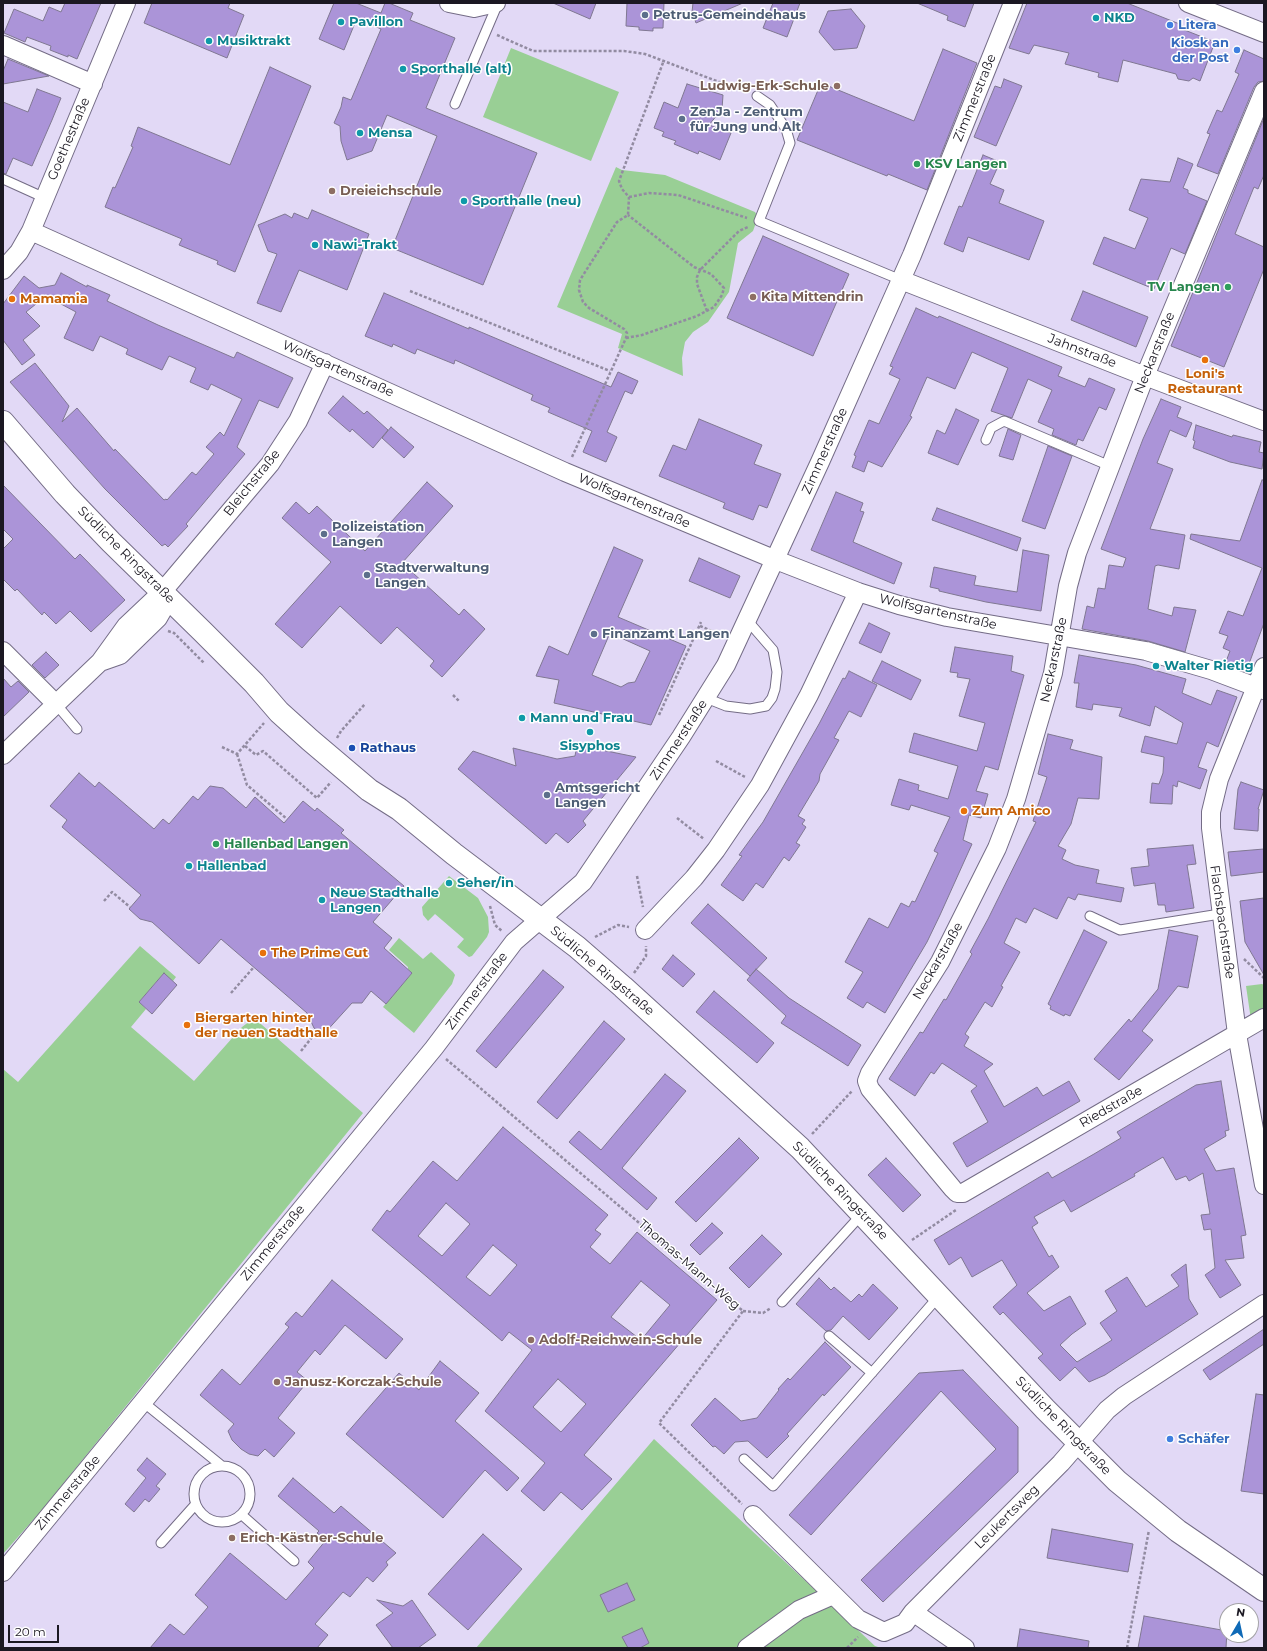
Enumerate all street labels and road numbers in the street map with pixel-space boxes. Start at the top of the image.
street label: Zimmerstraße [950,52,1000,144]
street label: Goethestraße [45,95,93,183]
street label: Neckarstraße [1132,310,1178,396]
street label: Jahnstraße [1045,331,1119,371]
street label: Wolfsgartenstraße [280,337,396,401]
street label: Zimmerstraße [799,405,851,497]
street label: Bleichstraße [220,447,284,519]
street label: Wolfsgartenstraße [576,470,692,532]
street label: Südliche Ringstraße [74,503,178,607]
street label: Wolfsgartenstraße [878,591,998,633]
street label: Neckarstraße [1037,616,1071,704]
street label: Zimmerstraße [647,697,711,783]
street label: Flachsbachstraße [1206,864,1238,980]
street label: Neckarstraße [910,920,966,1002]
street label: Südliche Ringstraße [547,923,657,1019]
street label: Zimmerstraße [443,949,511,1033]
street label: Riedstraße [1077,1083,1145,1131]
street label: Südliche Ringstraße [789,1138,891,1244]
street label: Zimmerstraße [238,1202,308,1284]
street label: Thomas-Mann-Weg [635,1216,743,1314]
street label: Südliche Ringstraße [1012,1373,1114,1479]
street label: Zimmerstraße [32,1452,104,1534]
street label: Leukertsweg [972,1482,1042,1552]

